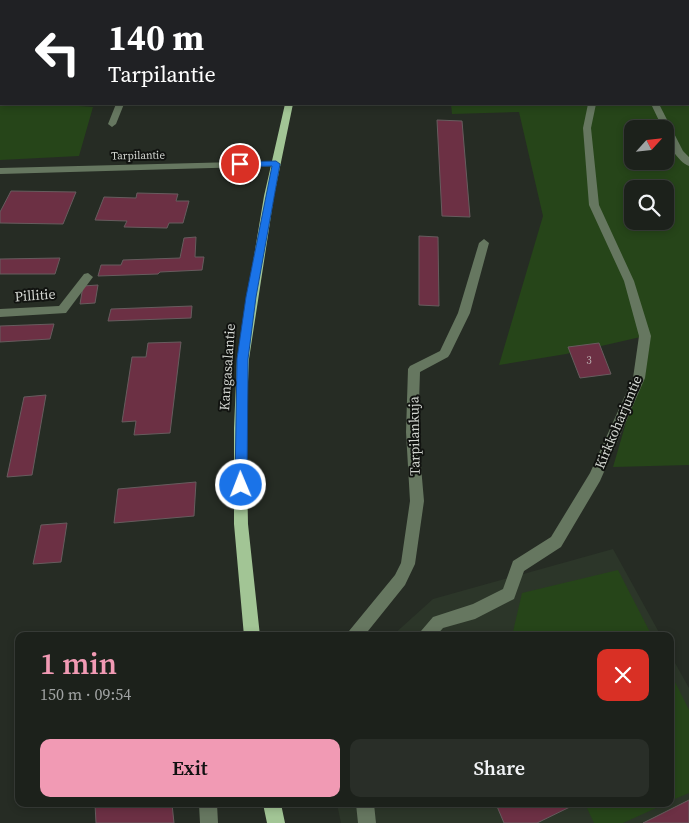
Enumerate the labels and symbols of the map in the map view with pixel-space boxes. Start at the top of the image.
north arrow [624,120,674,170]
pin [219,143,261,185]
street label: Tarpilantie [111,148,165,163]
street label: Pillitie [14,284,56,306]
street label: Kangasalantie [214,323,240,411]
house number: 3 [586,353,592,368]
street label: Kirkkoharjuntie [589,372,647,472]
street label: Tarpilankuja [403,395,425,476]
position arrow [214,458,266,510]

